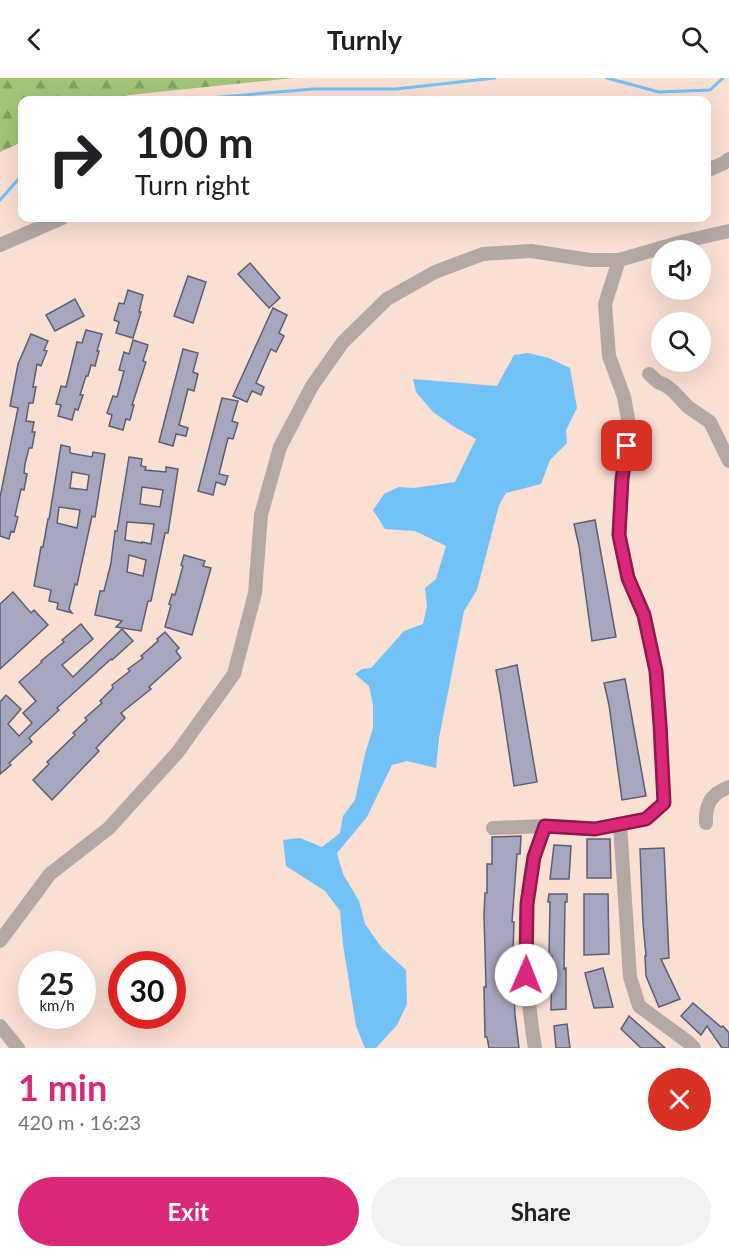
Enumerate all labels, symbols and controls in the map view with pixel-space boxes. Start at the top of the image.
icon: back [18,23,51,56]
text: Turnly [327,23,402,56]
icon: search [678,23,711,56]
text: 100 m [135,117,253,167]
icon: right [36,120,114,198]
text: Turn right [135,168,250,201]
map controls [651,240,711,372]
button: sound [651,240,711,300]
button: search [651,312,711,372]
pin [601,420,652,471]
icon: arrive [610,429,643,462]
position arrow [494,943,558,1007]
speed limit sign: 30 [108,951,186,1029]
text: 25 [40,965,74,1001]
text: km/h [39,996,75,1014]
text: 1 min [18,1065,107,1109]
button: close [648,1068,711,1131]
text: 420 m · 16:23 [18,1110,141,1134]
button: Exit [18,1177,359,1246]
button: Share [371,1177,711,1246]

